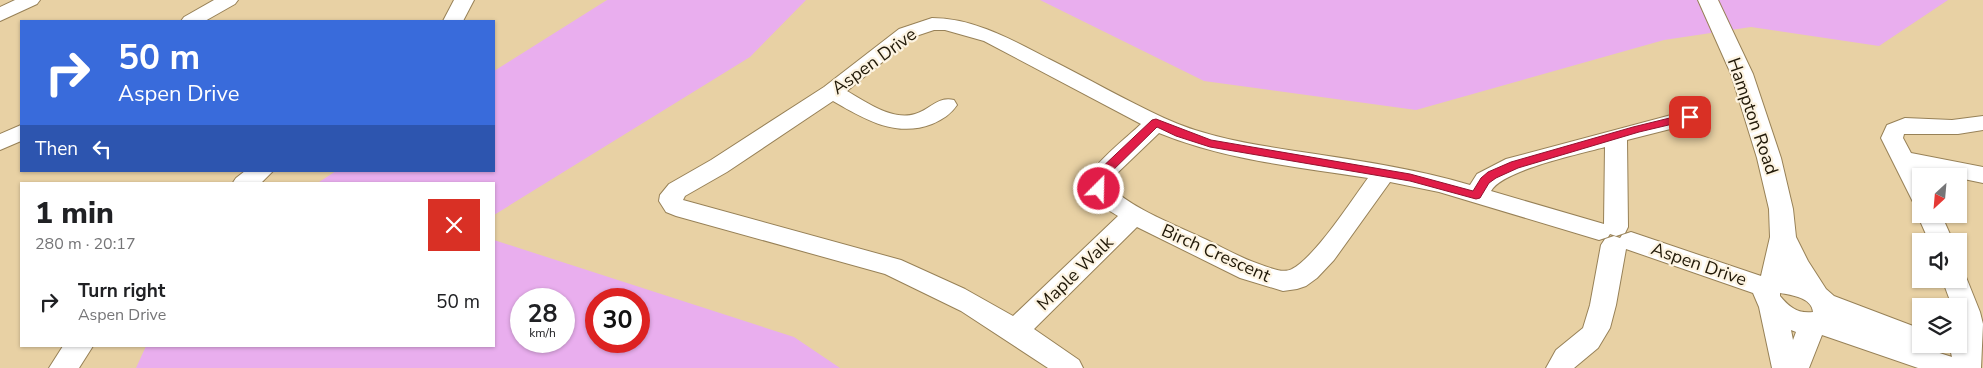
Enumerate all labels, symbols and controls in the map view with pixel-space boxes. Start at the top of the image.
street label: Aspen Drive [827,22,921,100]
text: 50 m [118,34,200,81]
icon: right [35,40,100,105]
street label: Hampton Road [1722,54,1784,178]
text: Aspen Drive [118,79,239,109]
pin [1669,96,1711,138]
icon: arrive [1676,103,1704,131]
icon: left [88,135,116,163]
text: Then [35,136,78,162]
position arrow [1072,162,1124,214]
north arrow [1912,168,1968,222]
map controls [1912,168,1967,353]
text: 1 min [35,193,114,234]
button: close [428,199,480,251]
street label: Birch Crescent [1158,218,1275,288]
street label: Maple Walk [1032,230,1119,316]
text: 280 m · 20:17 [35,233,136,255]
button: sound [1912,233,1967,288]
street label: Aspen Drive [1648,236,1750,292]
text: Turn right [78,278,165,304]
icon: right [35,288,63,316]
speed limit sign: 30 [585,288,650,353]
text: 50 m [436,289,480,315]
text: 28 [527,297,558,331]
button: layers [1912,298,1967,353]
text: Aspen Drive [78,304,166,326]
text: km/h [529,325,556,341]

